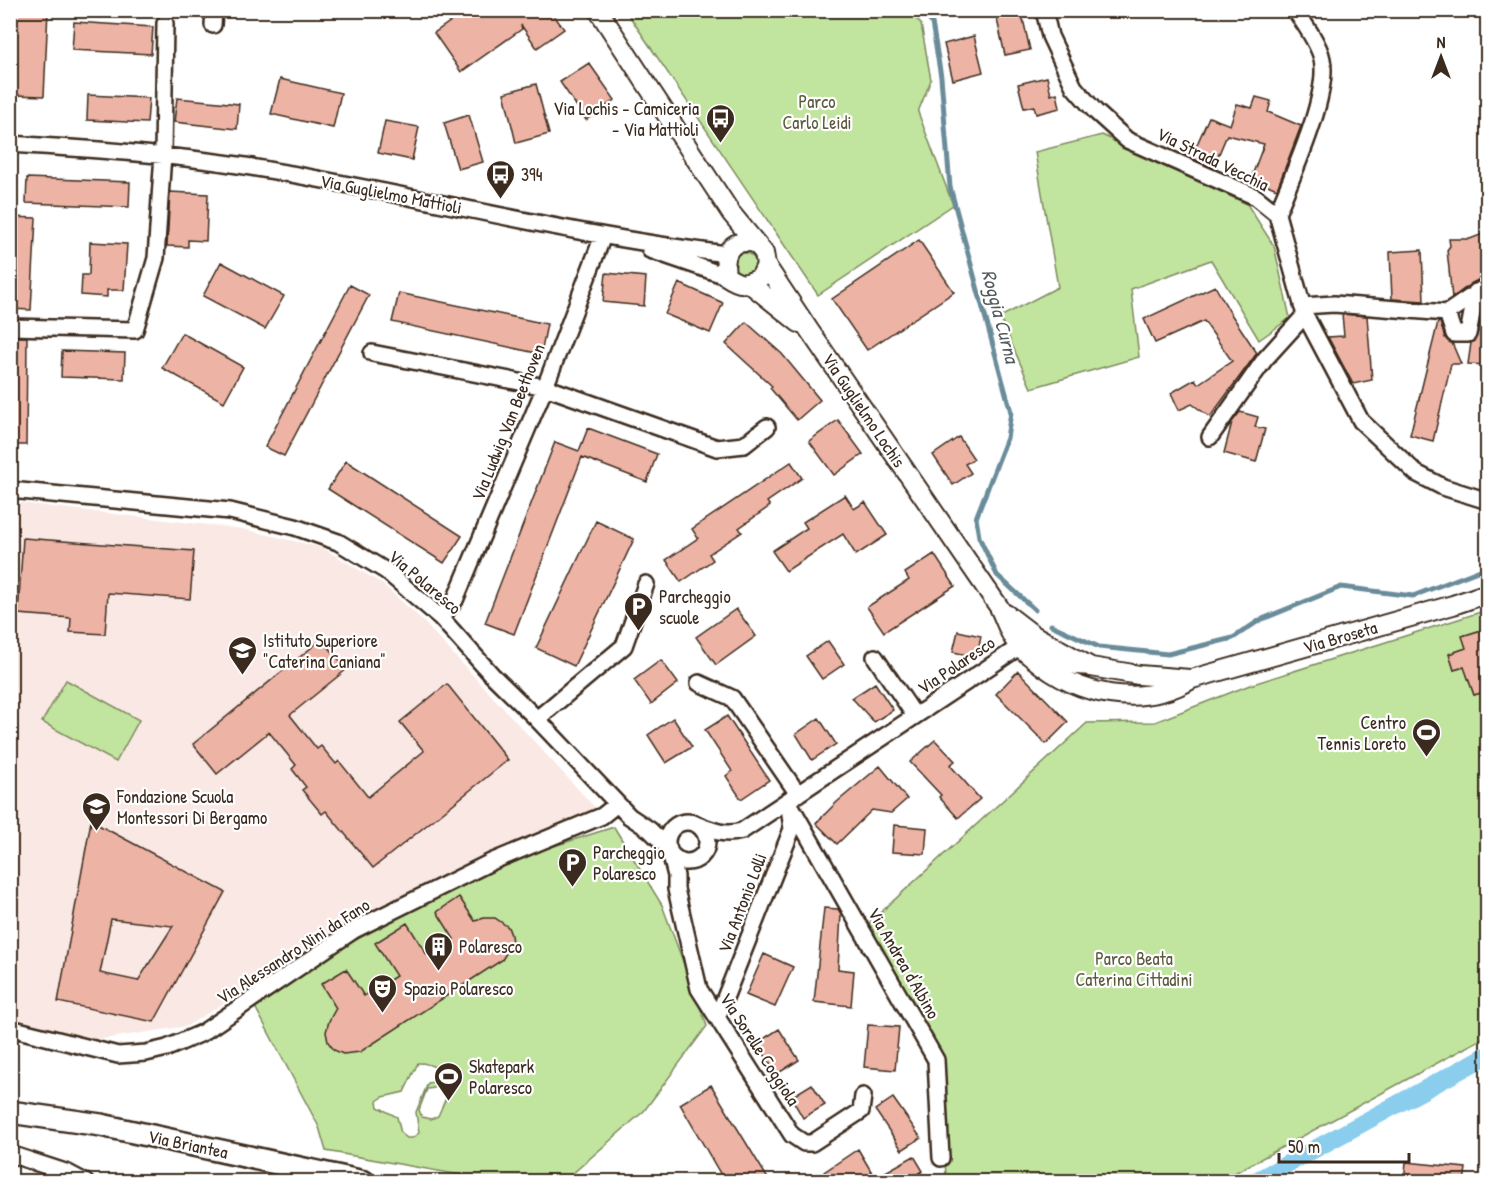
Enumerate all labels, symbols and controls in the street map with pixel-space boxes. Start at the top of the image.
north arrow [1411,27,1471,87]
text: N [1437,31,1446,53]
park label: Parco Carlo Leidi [783,89,851,135]
place label: Via Lochis - Camiceria - Via Mattioli [553,96,699,142]
bus stop icon: Via Lochis - Camiceria - Via Mattioli [704,102,736,144]
street label: Via Strada Vecchia [1153,121,1273,197]
bus stop icon: 394 [484,158,516,200]
place label: 394 [521,162,543,187]
street label: Via Guglielmo Mattioli [318,168,464,220]
water label: Roggia Curna [975,266,1027,368]
street label: Via Ludwig Van Beethoven [465,340,551,504]
street label: Via Guglielmo Lochis [816,348,912,472]
street label: Via Polaresco [383,544,467,620]
place label: Parcheggio scuole [659,584,731,630]
parking icon: Parcheggio scuole [622,590,654,632]
street label: Via Broseta [1300,615,1380,659]
place label: Istituto Superiore "Caterina Caniana" [263,628,386,674]
street label: Via Polaresco [912,630,1000,700]
school or university icon: Istituto Superiore "Caterina Caniana" [226,634,258,676]
place label: Centro Tennis Loreto [1318,710,1406,756]
sports icon: Centro Tennis Loreto [1411,716,1443,758]
place label: Fondazione Scuola Montessori Di Bergamo [116,784,267,830]
school or university icon: Fondazione Scuola Montessori Di Bergamo [80,790,112,832]
place label: Parcheggio Polaresco [593,840,665,886]
parking icon: Parcheggio Polaresco [556,846,588,888]
street label: Via Antonio Lolli [712,850,772,956]
street label: Via Alessandro Nini da Fano [212,892,374,1010]
street label: Via Andrea d'Albino [862,903,946,1023]
building icon: Polaresco [422,930,454,972]
place label: Polaresco [459,934,522,959]
park label: Parco Beata Caterina Cittadini [1075,946,1193,992]
theatre icon: Spazio Polaresco [367,972,399,1014]
place label: Spazio Polaresco [404,976,513,1001]
street label: Via Sorelle Coggiola [714,988,806,1110]
place label: Skatepark Polaresco [469,1054,535,1100]
sports icon: Skatepark Polaresco [432,1060,464,1102]
street label: Via Briantea [146,1123,230,1165]
scale bar [1279,1126,1410,1164]
text: 50 m [1288,1134,1320,1159]

